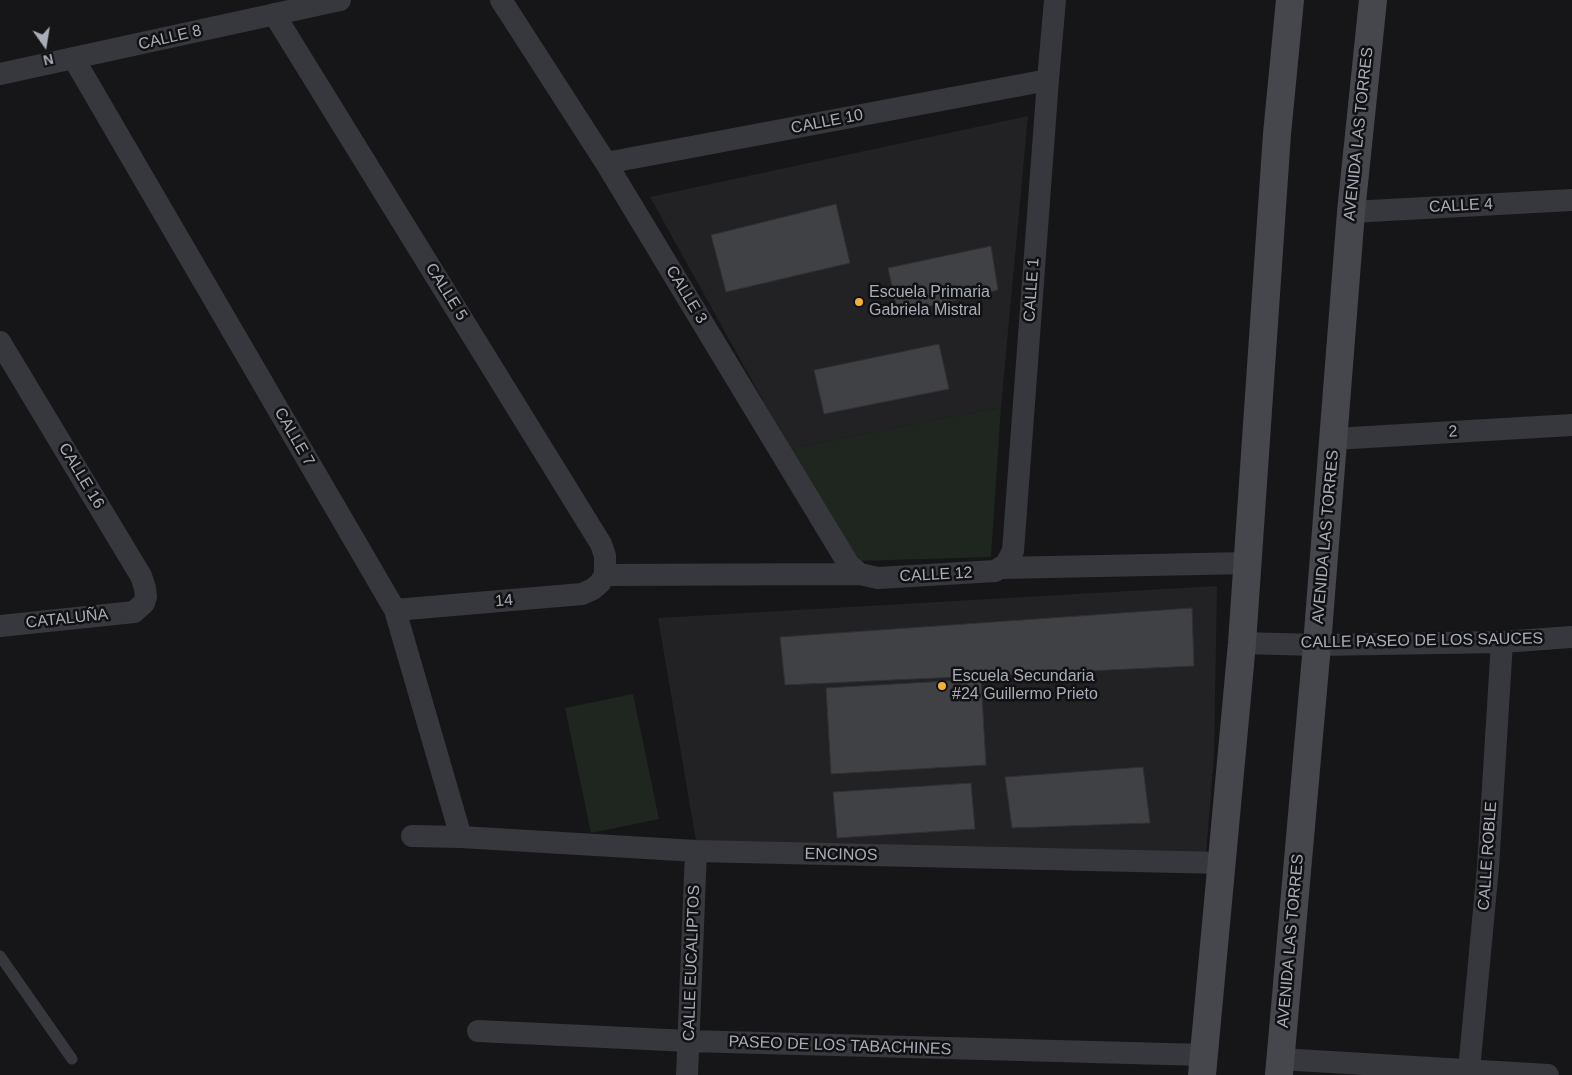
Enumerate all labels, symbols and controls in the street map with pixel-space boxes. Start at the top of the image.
north arrow [20,20,70,70]
street label: CALLE 8 [137,21,203,55]
street label: AVENIDA LAS TORRES [1340,46,1378,222]
text: N [42,51,55,69]
street label: CALLE 10 [789,106,865,138]
street label: CALLE 4 [1429,195,1493,217]
street label: CALLE 1 [1020,257,1044,323]
street label: CALLE 5 [421,260,471,324]
street label: CALLE 3 [661,263,711,327]
place label: Escuela Primaria Gabriela Mistral [869,283,990,321]
marker: Escuela Primaria Gabriela Mistral [853,296,865,308]
street label: CALLE 7 [270,404,318,470]
street label: 2 [1448,422,1458,442]
street label: CALLE 16 [54,440,108,512]
street label: AVENIDA LAS TORRES [1309,449,1343,625]
street label: CALLE 12 [899,564,973,586]
street label: 14 [494,591,514,611]
street label: CATALUÑA [25,605,109,633]
street label: CALLE PASEO DE LOS SAUCES [1301,629,1543,653]
place label: Escuela Secundaria #24 Guillermo Prieto [952,667,1098,705]
marker: Escuela Secundaria #24 Guillermo Prieto [936,680,948,692]
street label: CALLE ROBLE [1475,801,1501,911]
street label: ENCINOS [804,845,878,865]
street label: AVENIDA LAS TORRES [1274,853,1308,1029]
street label: CALLE EUCALIPTOS [680,885,704,1041]
street label: PASEO DE LOS TABACHINES [728,1033,952,1059]

